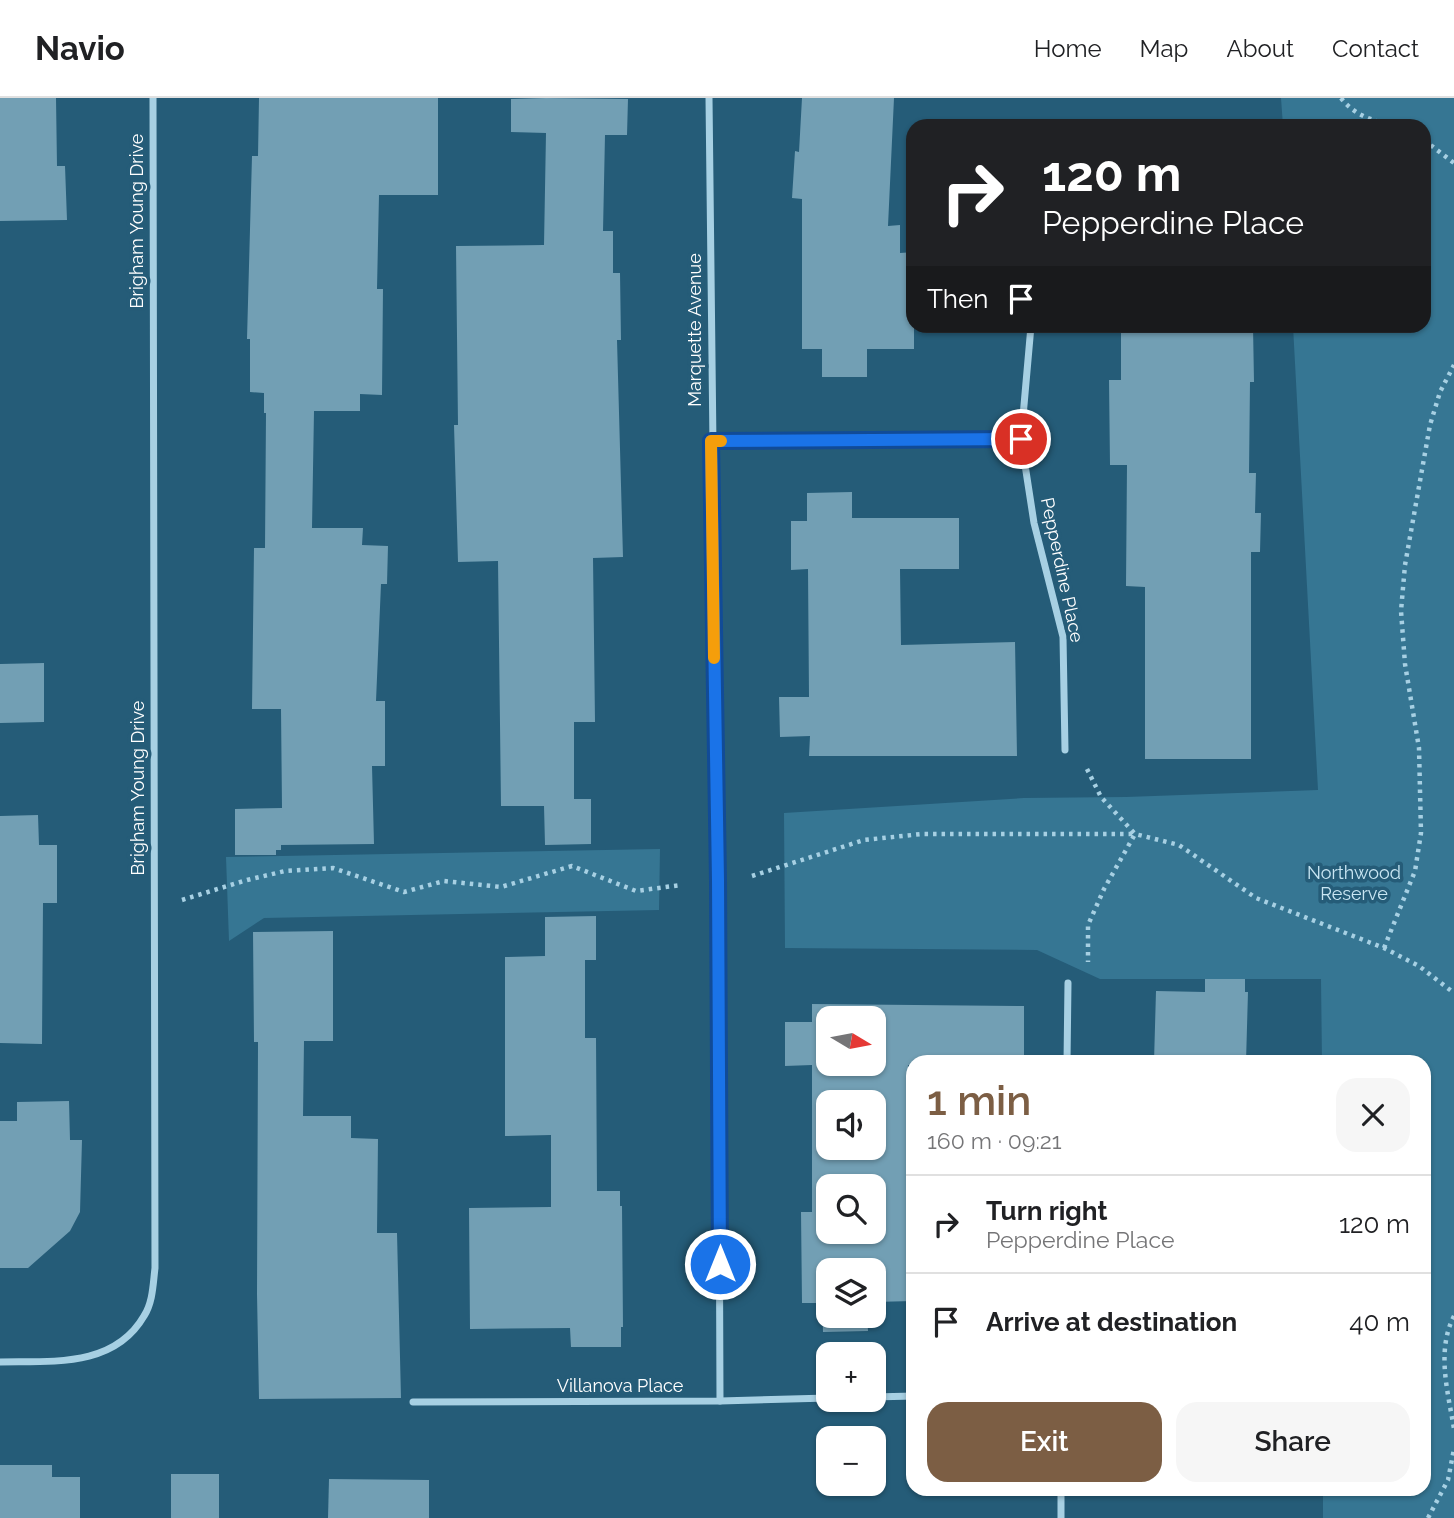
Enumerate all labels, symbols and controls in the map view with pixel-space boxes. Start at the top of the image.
text: Navio [35,29,125,68]
text: Home [1034,34,1102,63]
text: Map [1140,34,1188,63]
text: About [1226,34,1294,63]
text: Contact [1332,34,1419,63]
street label: Brigham Young Drive [126,133,147,308]
text: 120 m [1042,145,1181,202]
icon: right [927,147,1018,238]
text: Pepperdine Place [1042,204,1304,241]
street label: Marquette Avenue [684,253,705,407]
icon: arrive [1002,280,1040,318]
text: Then [927,284,988,314]
pin [991,409,1051,469]
icon: arrive [1002,420,1040,458]
street label: Pepperdine Place [1037,496,1088,645]
street label: Brigham Young Drive [127,700,148,875]
park label: Northwood Reserve [1307,862,1401,904]
north arrow [816,1006,886,1076]
map controls [816,1006,886,1496]
text: 1 min [927,1076,1031,1125]
button: close [1336,1078,1410,1152]
button: sound [816,1090,886,1160]
text: 160 m · 09:21 [927,1127,1062,1154]
button: search [816,1174,886,1244]
text: Turn right [986,1196,1107,1226]
icon: right [927,1205,965,1243]
text: 120 m [1339,1209,1410,1239]
text: Pepperdine Place [986,1226,1174,1253]
position arrow [683,1227,757,1301]
button: layers [816,1258,886,1328]
icon: arrive [927,1303,965,1341]
text: Arrive at destination [986,1307,1237,1337]
text: 40 m [1349,1307,1410,1337]
button: + [816,1342,886,1412]
street label: Villanova Place [557,1375,684,1396]
button: Exit [927,1402,1162,1482]
button: Share [1176,1402,1410,1482]
button: − [816,1426,886,1496]

